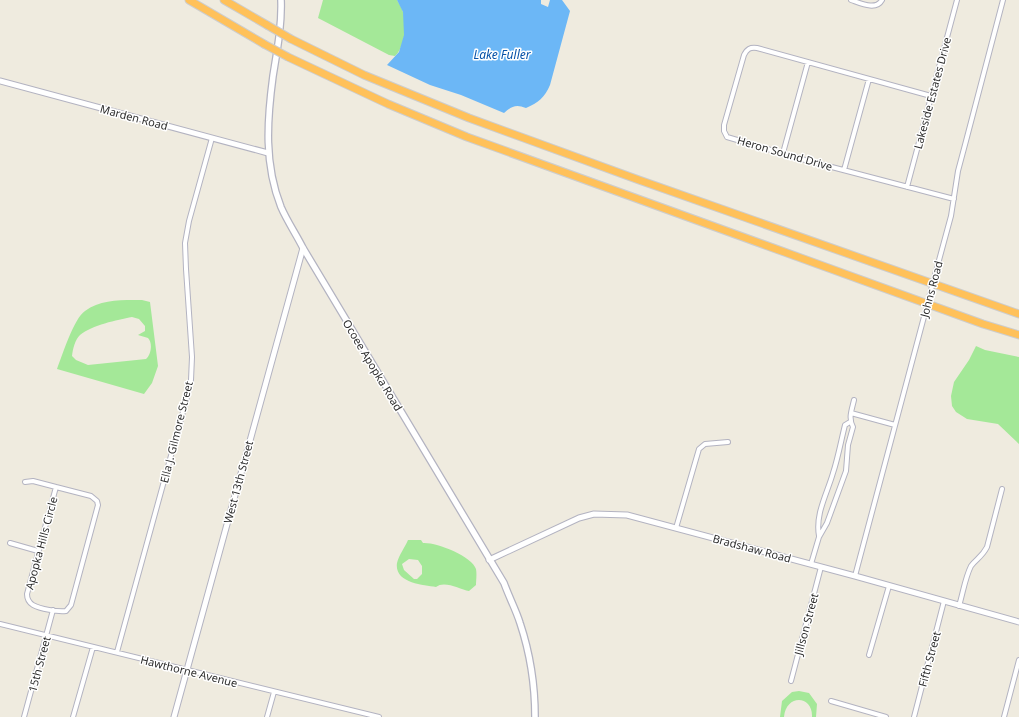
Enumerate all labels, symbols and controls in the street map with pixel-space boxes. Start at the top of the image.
street label: Lakeside Estates Drive [910,36,954,150]
water label: Lake Fuller [474,46,532,63]
street label: Marden Road [98,101,170,133]
street label: Heron Sound Drive [736,132,834,174]
street label: Johns Road [916,259,946,320]
street label: Ocoee Apopka Road [340,316,406,414]
street label: Ella J. Gilmore Street [156,380,196,484]
street label: West 13th Street [220,439,256,525]
street label: Apopka Hills Circle [21,495,61,591]
street label: Bradshaw Road [711,530,793,566]
street label: Jillson Street [790,591,822,658]
street label: Fifth Street [914,630,944,688]
street label: 15th Street [24,635,54,693]
street label: Hawthorne Avenue [139,652,239,690]

